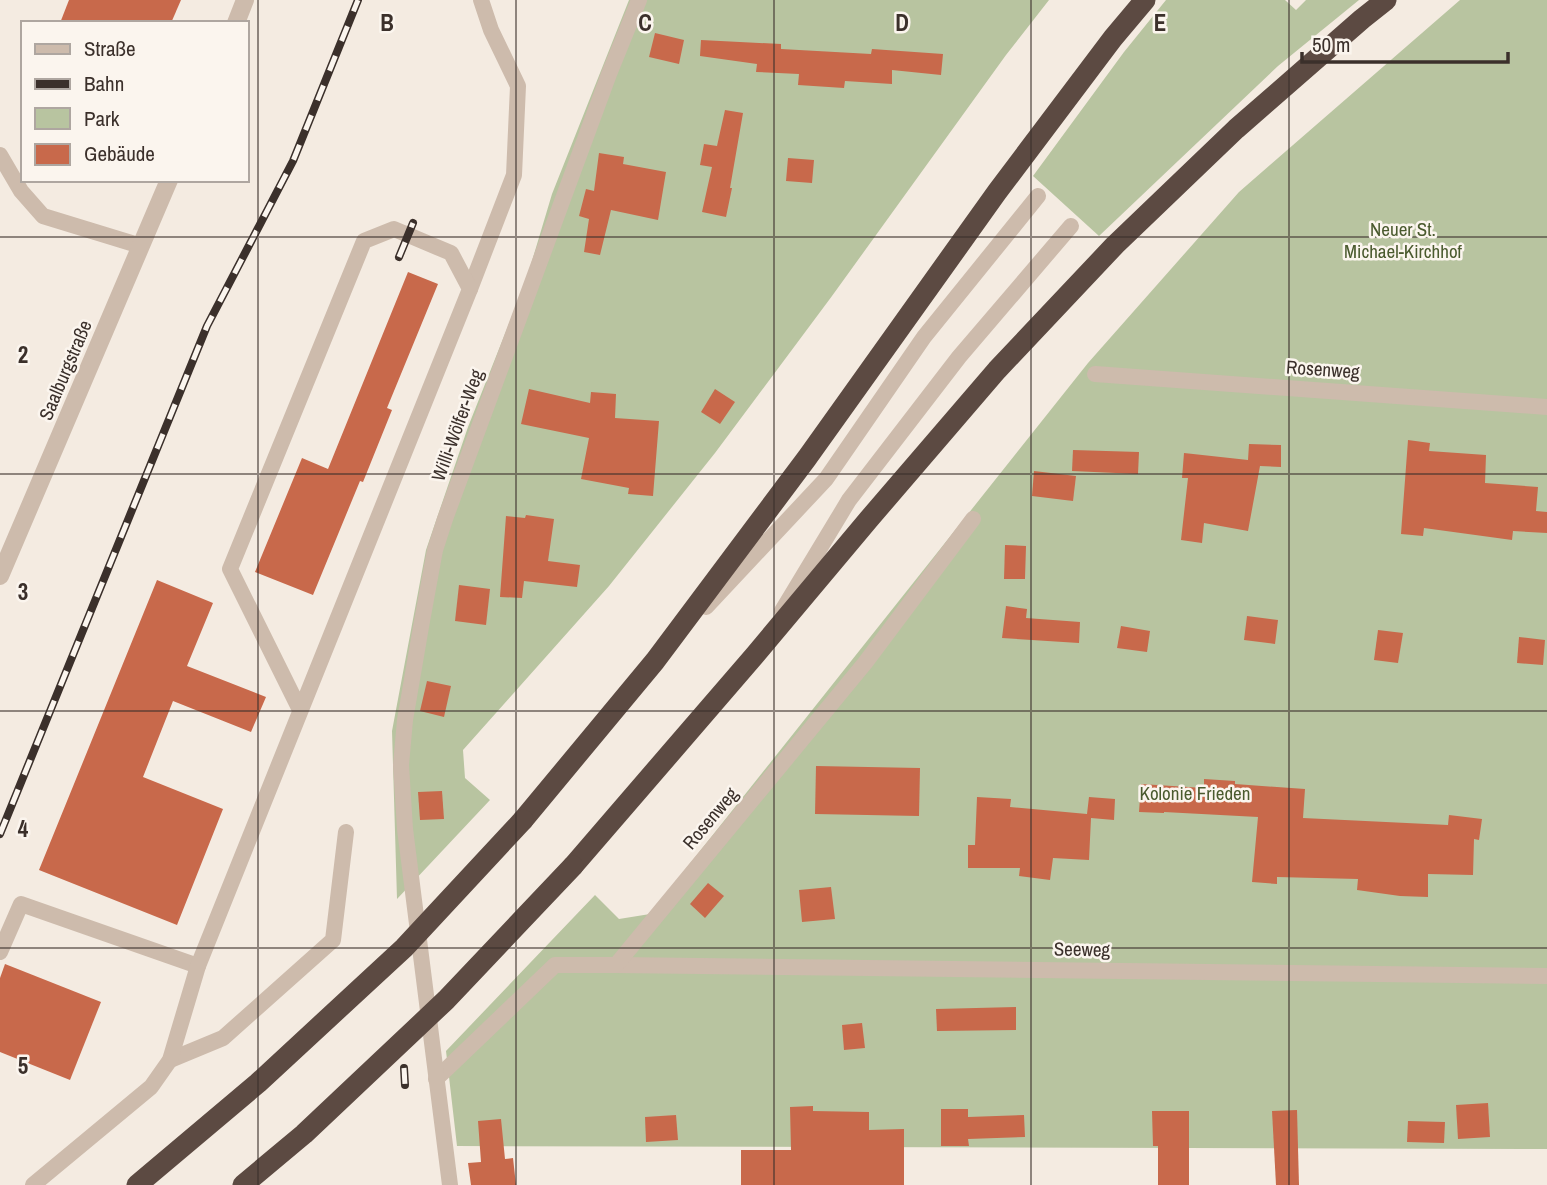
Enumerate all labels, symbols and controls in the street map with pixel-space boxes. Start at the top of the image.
text: B [380,7,394,38]
text: C [638,7,652,38]
text: D [895,7,909,38]
text: E [1154,7,1166,38]
legend [21,21,248,182]
scale bar [1302,21,1508,65]
text: 50 m [1312,30,1350,59]
text: Straße [84,34,136,63]
text: Bahn [84,69,124,98]
text: Park [84,104,120,133]
text: Gebäude [84,139,155,168]
park label: Neuer St. Michael-Kirchhof [1344,216,1463,264]
street label: Saalburgstraße [32,316,98,424]
text: 2 [18,339,28,370]
street label: Rosenweg [1285,353,1361,385]
street label: Willi-Wölfer-Weg [425,365,489,485]
text: 3 [18,576,28,607]
park label: Kolonie Frieden [1140,780,1250,806]
street label: Rosenweg [676,781,744,855]
text: 4 [18,813,29,844]
street label: Seeweg [1054,936,1111,962]
text: 5 [18,1050,28,1081]

